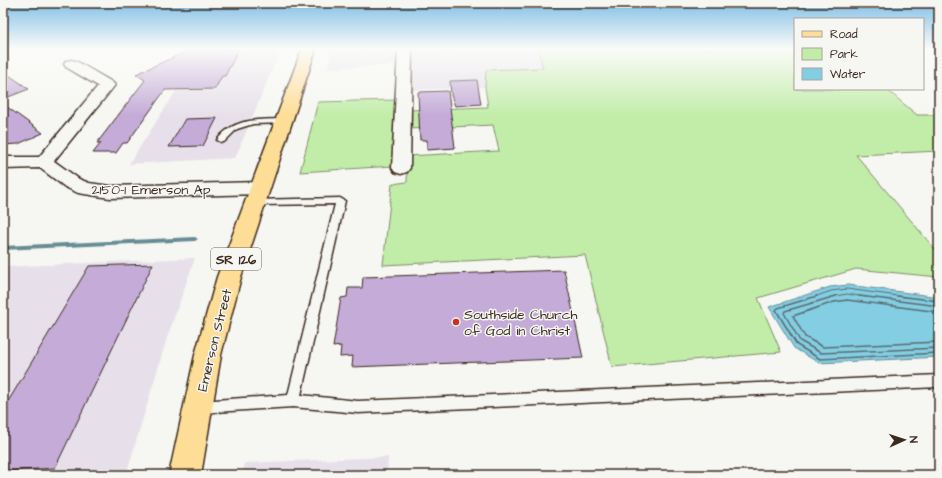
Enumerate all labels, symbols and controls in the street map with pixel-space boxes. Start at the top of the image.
legend [794,18,924,90]
text: Road [830,26,858,43]
text: Park [830,46,858,63]
text: Water [830,66,866,83]
street label: 2150-1 Emerson Ap [91,180,211,200]
road number: SR 126 [211,248,261,270]
street label: Emerson Street [193,286,237,394]
place label: Southside Church of God in Christ [464,305,578,341]
marker: Southside Church of God in Christ [451,317,461,327]
north arrow [884,420,924,460]
text: N [906,436,921,443]

